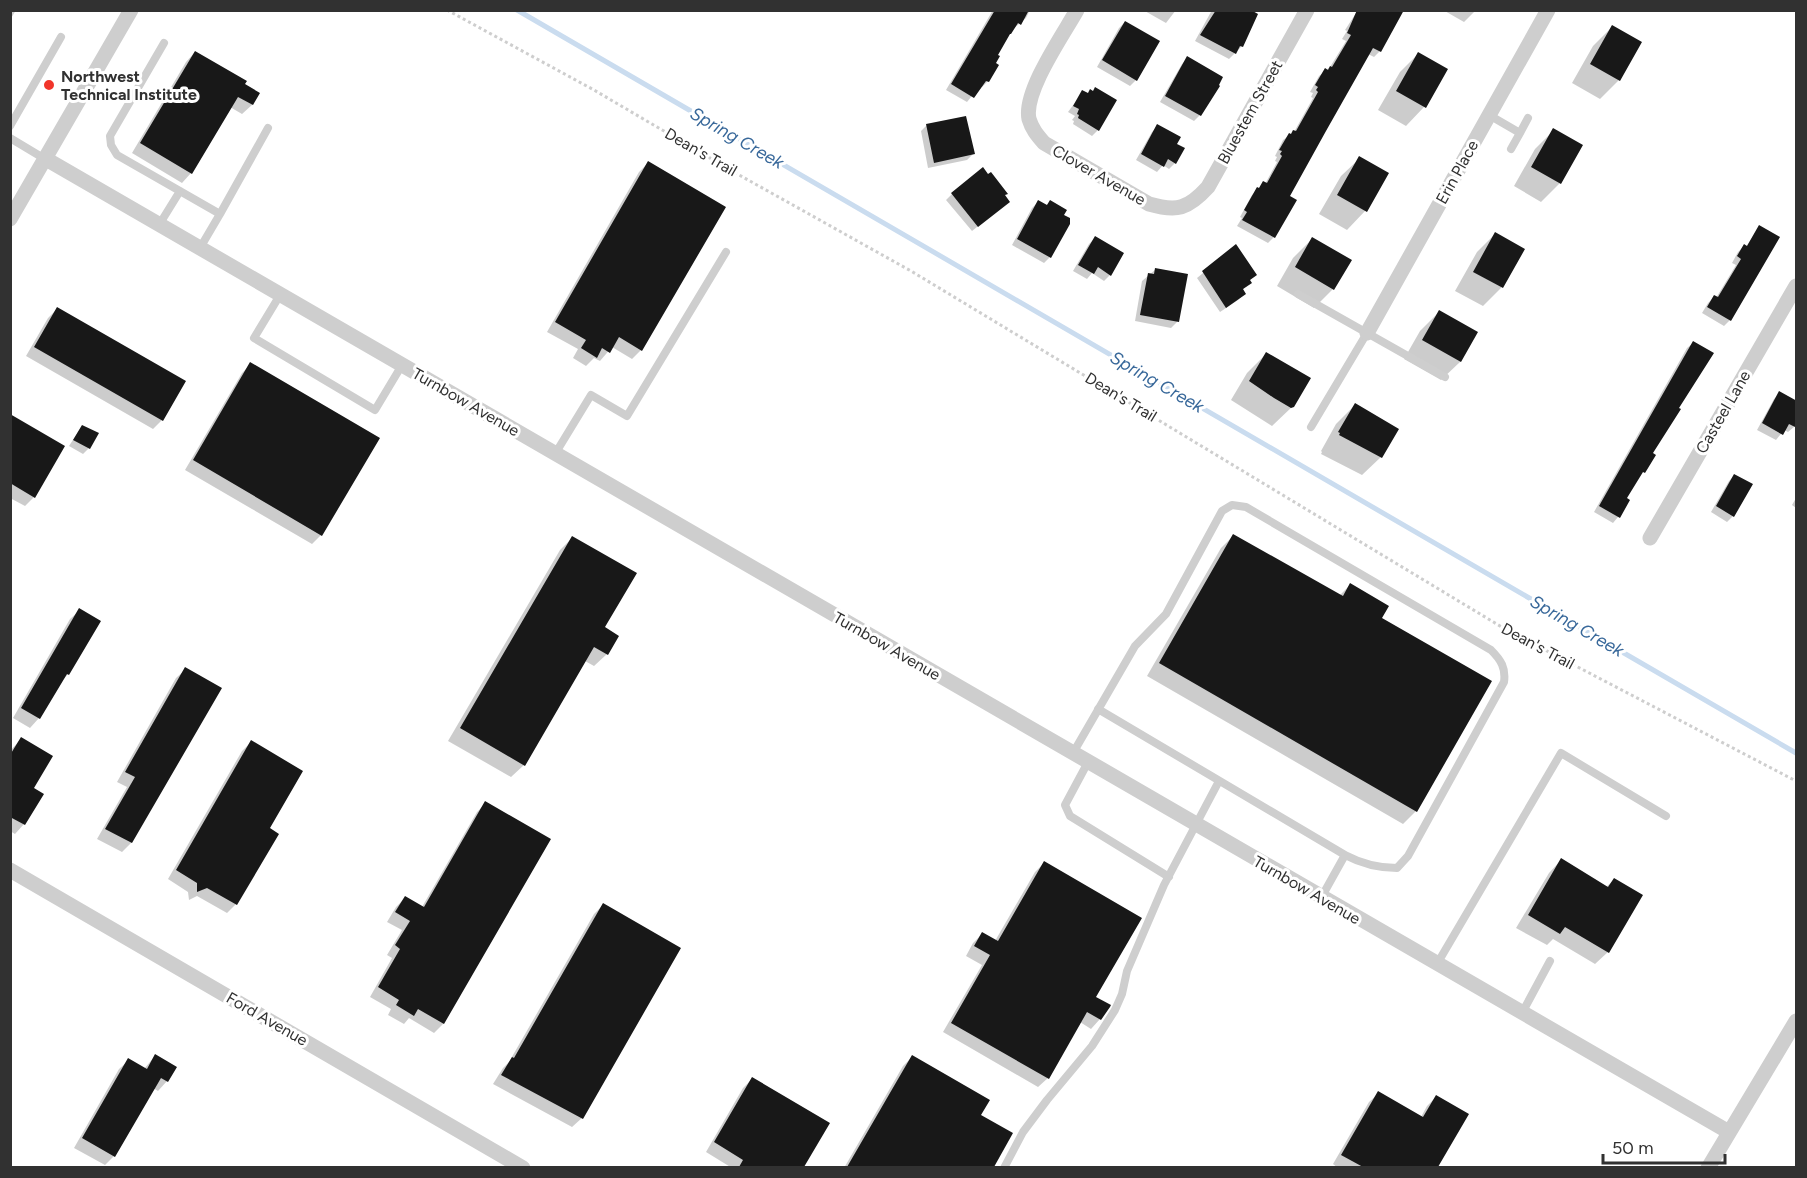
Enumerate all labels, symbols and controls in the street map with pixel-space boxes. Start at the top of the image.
street label: Bluestem Street [1214,57,1286,167]
place label: Northwest Technical Institute [61,67,197,104]
marker: Northwest Technical Institute [42,78,56,92]
water label: Spring Creek [686,102,789,174]
street label: Dean's Trail [661,124,741,180]
street label: Erin Place [1432,137,1482,207]
street label: Clover Avenue [1049,141,1149,209]
water label: Spring Creek [1106,346,1209,418]
street label: Turnbow Avenue [409,364,523,440]
street label: Casteel Lane [1692,367,1754,457]
street label: Dean's Trail [1082,368,1160,426]
water label: Spring Creek [1526,590,1629,662]
street label: Turnbow Avenue [830,608,944,684]
street label: Dean's Trail [1498,619,1578,673]
street label: Turnbow Avenue [1250,852,1364,928]
street label: Ford Avenue [223,988,311,1050]
scale bar [1603,1127,1724,1165]
text: 50 m [1612,1137,1654,1159]

